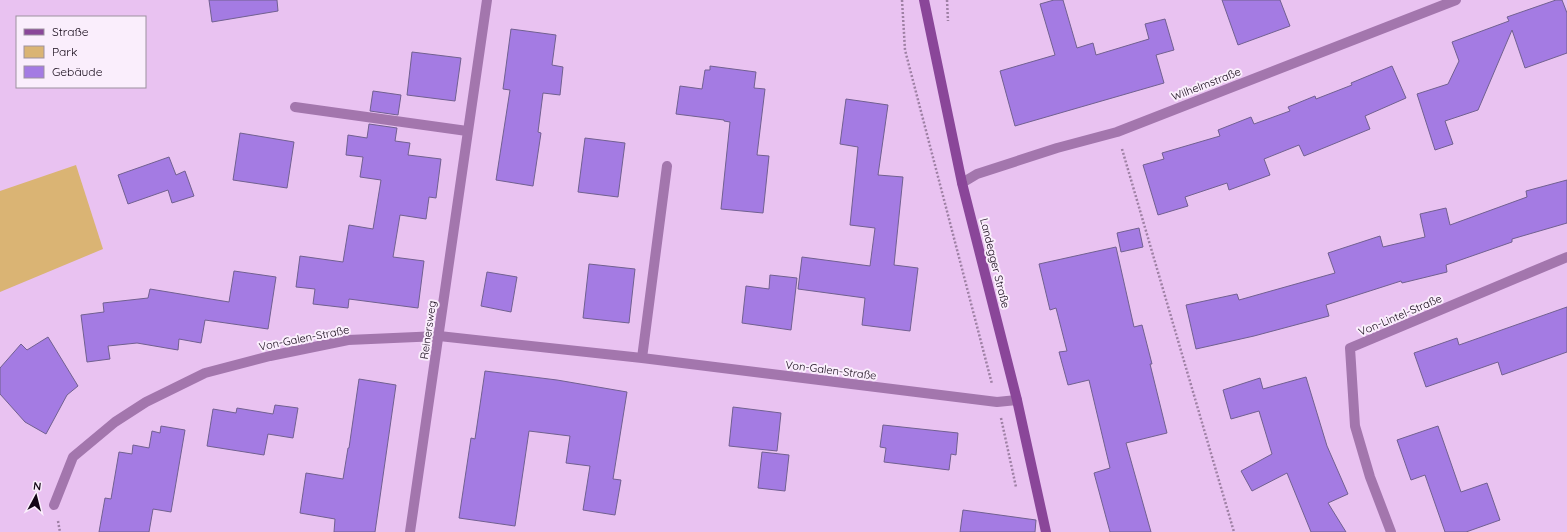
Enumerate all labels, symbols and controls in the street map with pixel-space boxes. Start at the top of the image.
legend [16,16,146,88]
text: Straße [52,24,89,39]
text: Park [52,44,77,59]
text: Gebäude [52,64,103,79]
street label: Wilhelmstraße [1169,64,1243,104]
street label: Landegger Straße [977,217,1013,309]
street label: Von-Lintel-Straße [1356,291,1444,339]
street label: Reinersweg [417,300,439,360]
street label: Von-Galen-Straße [258,322,350,354]
street label: Von-Galen-Straße [785,357,877,383]
north arrow [16,476,56,516]
text: N [32,479,42,494]

